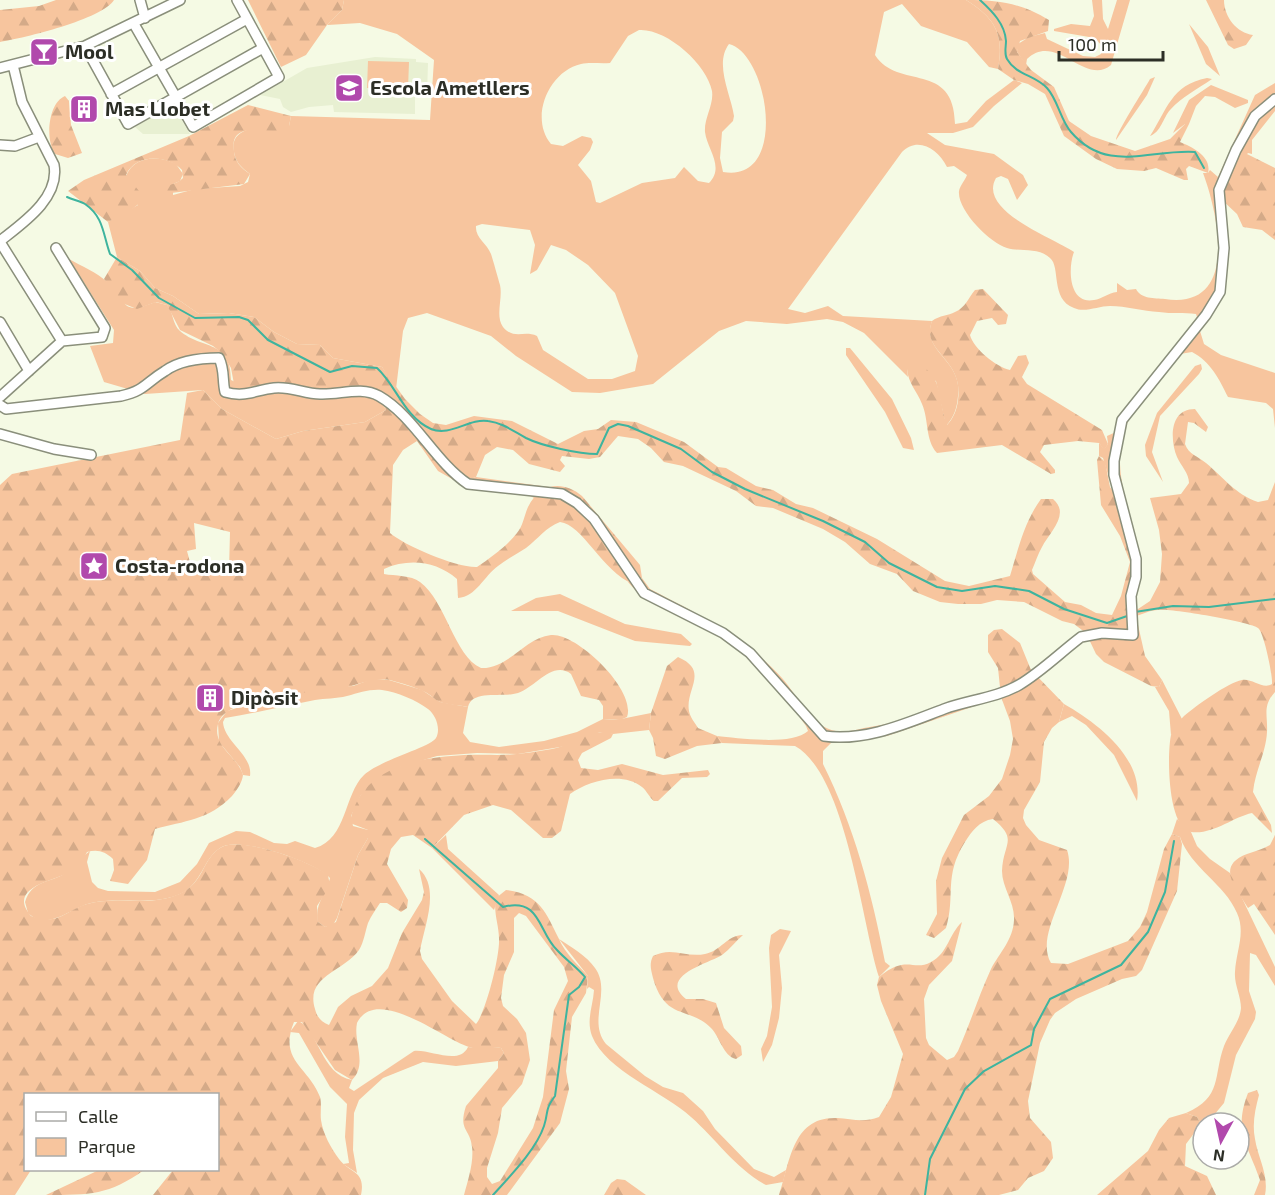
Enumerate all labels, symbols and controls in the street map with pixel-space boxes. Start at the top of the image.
scale bar [1059,24,1162,62]
text: 100 m [1068,33,1117,55]
bar icon: Mool [28,36,60,68]
place label: Mool [65,39,114,63]
school or university icon: Escola Ametllers [333,72,365,104]
place label: Escola Ametllers [370,75,530,99]
building icon: Mas Llobet [68,93,100,125]
place label: Mas Llobet [105,96,210,120]
place icon: Costa-rodona [78,550,110,582]
place label: Costa-rodona [115,553,244,577]
building icon: Dipòsit [194,682,226,714]
place label: Dipòsit [231,685,298,709]
legend [24,1093,219,1171]
text: Calle [78,1105,119,1127]
north arrow [1191,1111,1251,1171]
text: Parque [78,1135,136,1157]
text: N [1212,1146,1226,1167]

